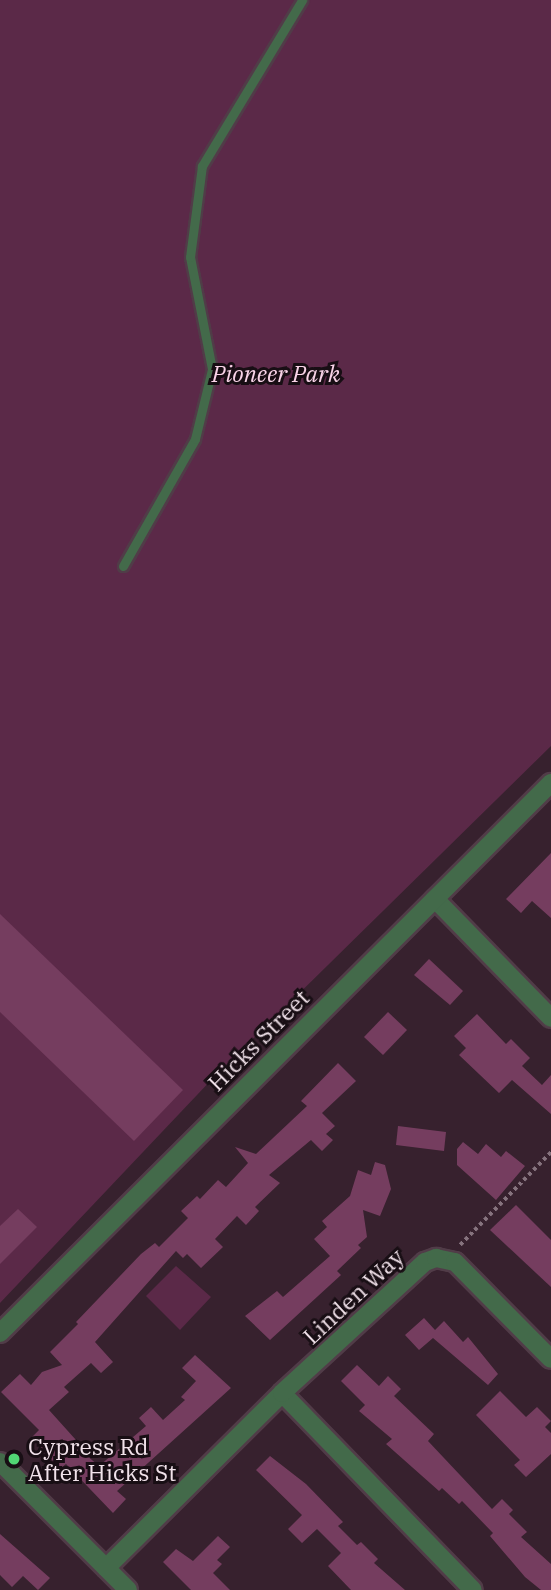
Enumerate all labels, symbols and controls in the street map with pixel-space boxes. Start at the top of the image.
park label: Pioneer Park [212,359,340,387]
street label: Hicks Street [202,984,314,1096]
street label: Linden Way [297,1242,409,1350]
place label: Cypress Rd After Hicks St [28,1432,176,1486]
marker: Cypress Rd After Hicks St [6,1451,22,1467]

